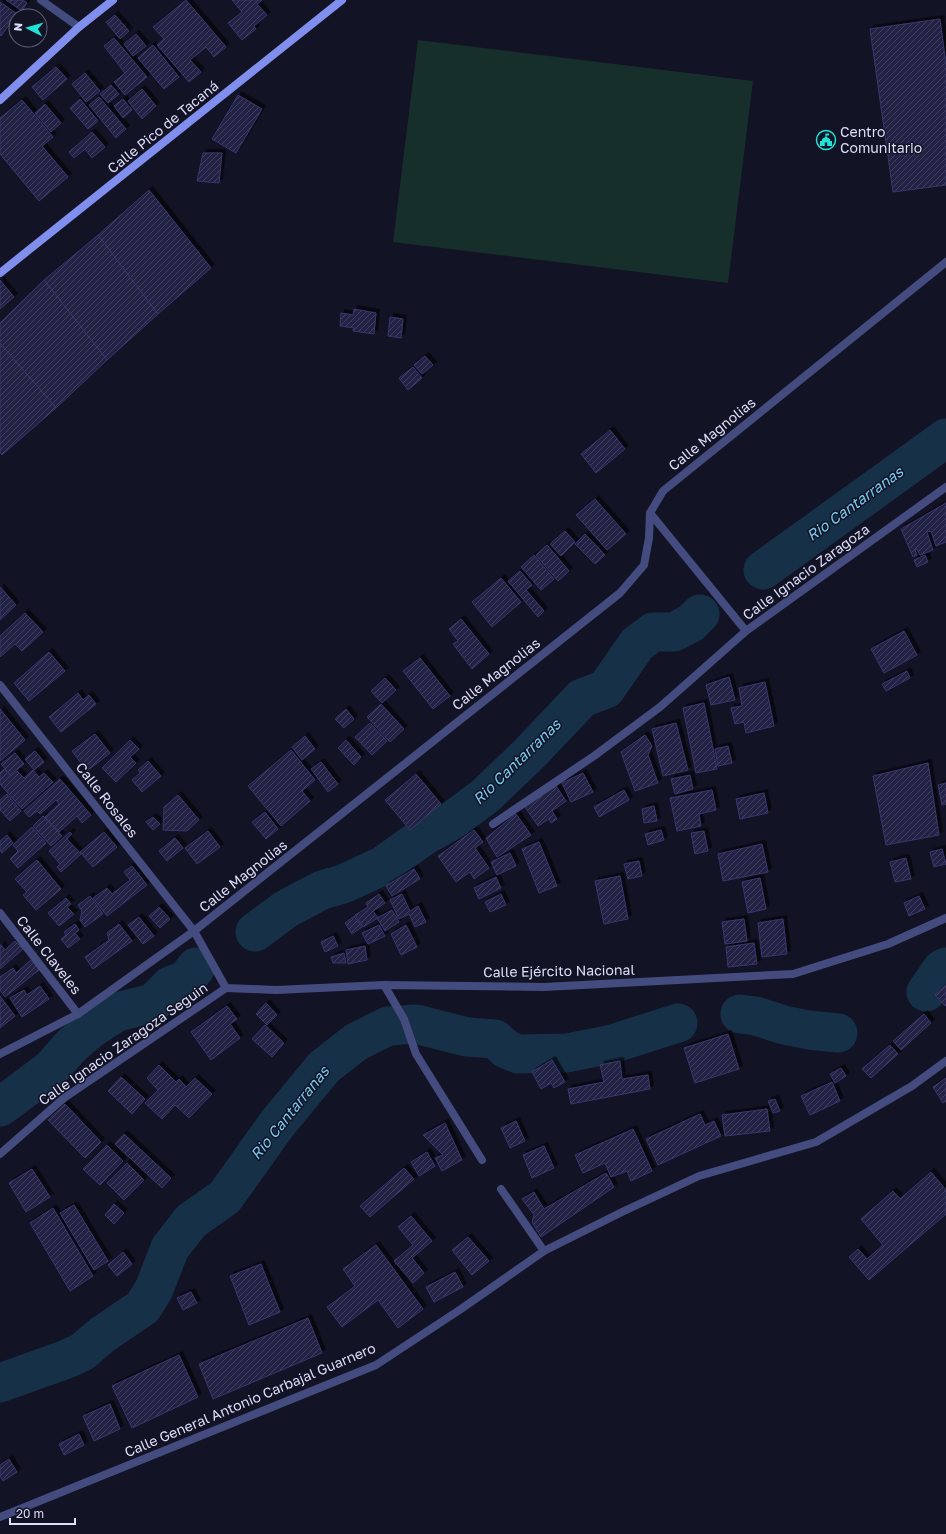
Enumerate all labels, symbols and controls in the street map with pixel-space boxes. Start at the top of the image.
north arrow [8,8,48,48]
text: N [11,22,24,32]
street label: Calle Pico de Tacaná [104,77,222,177]
place label: Centro Comunitario [840,123,922,156]
public building icon: Centro Comunitario [815,129,837,151]
street label: Calle Magnolias [665,393,759,474]
water label: Rio Cantarranas [803,462,907,544]
street label: Calle Ignacio Zaragoza [739,520,872,623]
street label: Calle Magnolias [448,634,543,713]
water label: Rio Cantarranas [469,714,565,808]
street label: Calle Rosales [73,759,142,841]
street label: Calle Magnolias [195,836,290,915]
street label: Calle Claveles [13,912,85,997]
street label: Calle Ejército Nacional [483,961,635,980]
street label: Calle Ignacio Zaragoza Seguin [35,979,210,1109]
water label: Rio Cantarranas [246,1061,333,1163]
street label: Calle General Antonio Carbajal Guarnero [122,1339,378,1460]
scale bar [10,1500,75,1526]
text: 20 m [16,1506,44,1521]

